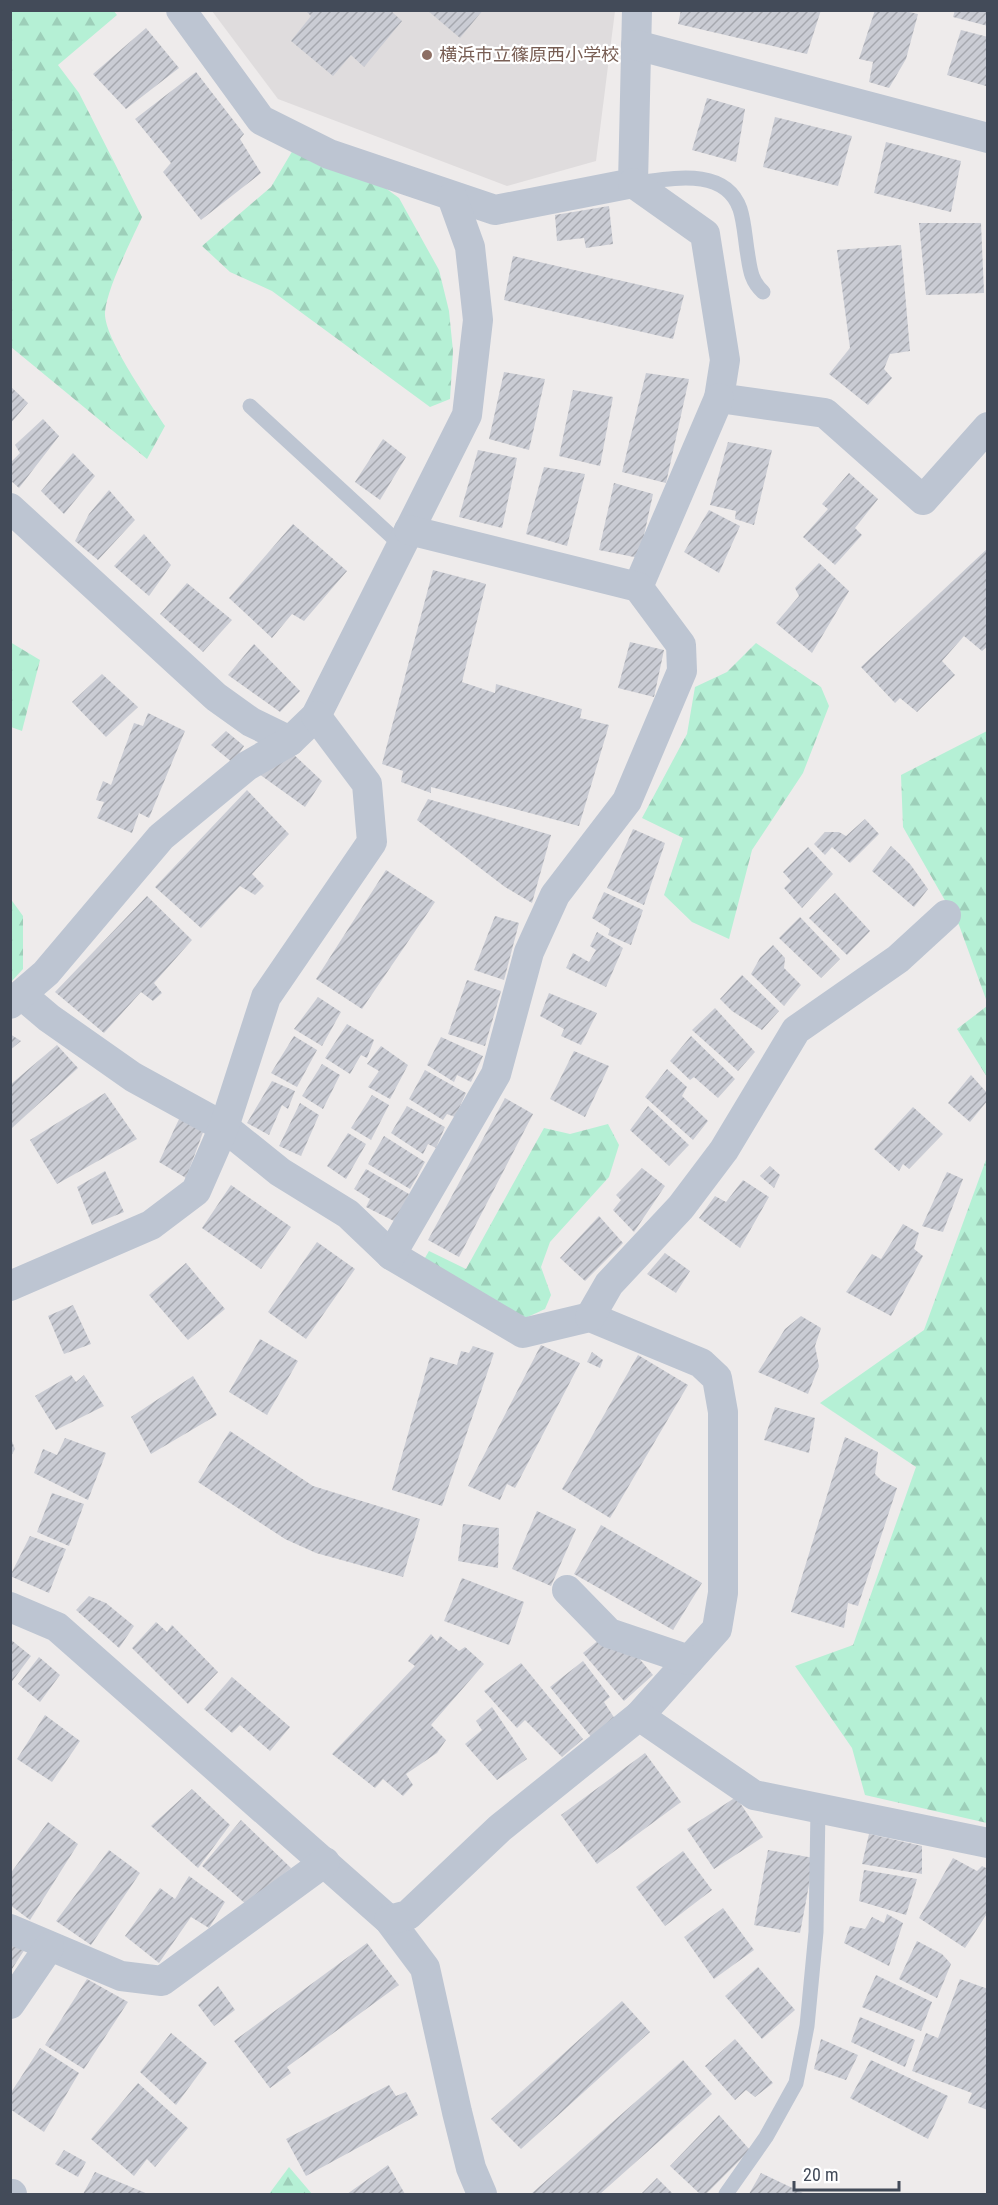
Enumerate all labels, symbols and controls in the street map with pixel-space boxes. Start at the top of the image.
place label: 横浜市立篠原西小学校 [439,44,619,65]
marker: 横浜市立篠原西小学校 [420,48,434,62]
scale bar [794,2154,899,2192]
text: 20 m [803,2164,838,2185]

